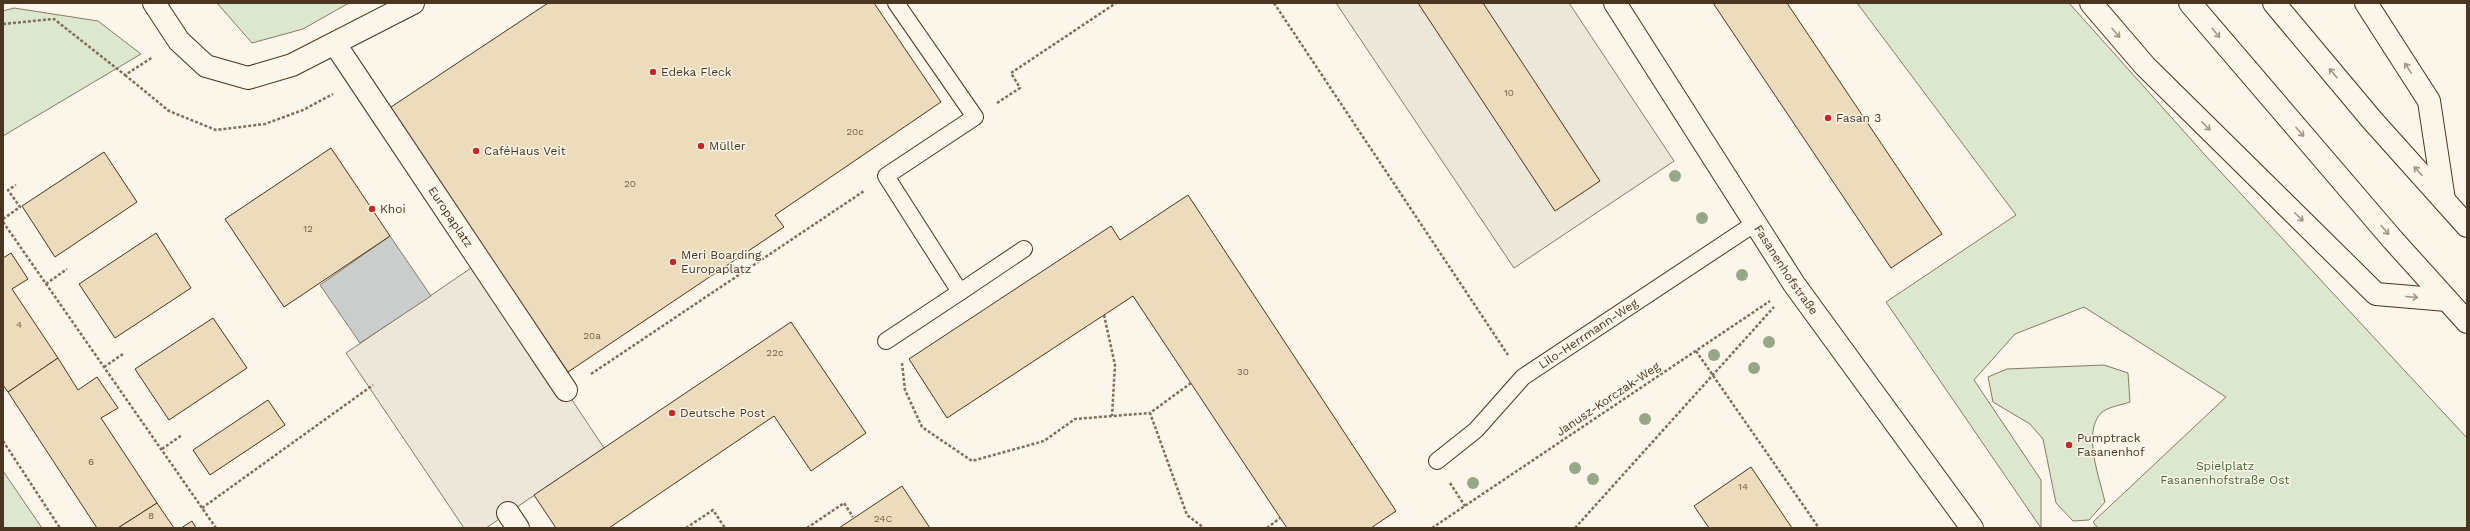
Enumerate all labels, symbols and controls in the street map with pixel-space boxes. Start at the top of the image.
one-way arrow [2111,27,2120,37]
one-way arrow [2211,27,2220,38]
one-way arrow [2404,63,2412,74]
place label: Edeka Fleck [661,65,732,79]
marker: Edeka Fleck [648,67,658,77]
one-way arrow [2328,67,2337,78]
house number: 10 [1504,87,1514,98]
place label: Fasan 3 [1836,111,1881,125]
marker: Fasan 3 [1823,113,1833,123]
one-way arrow [2201,121,2211,131]
house number: 20c [846,126,864,137]
one-way arrow [2295,126,2304,136]
place label: Müller [709,139,746,153]
marker: Müller [696,141,706,151]
place label: CaféHaus Veit [484,144,566,158]
marker: CaféHaus Veit [471,146,481,156]
one-way arrow [2413,166,2423,176]
house number: 20 [624,178,636,189]
street label: Europaplatz [425,184,476,250]
place label: Khoi [380,202,406,216]
marker: Khoi [367,204,377,214]
one-way arrow [2294,213,2304,222]
street label: Fasanenhofstraße [1751,222,1821,318]
house number: 12 [303,223,313,234]
one-way arrow [2380,225,2389,235]
place label: Meri Boarding Europaplatz [681,248,762,276]
marker: Meri Boarding Europaplatz [668,257,678,267]
one-way arrow [2405,294,2418,301]
street label: Lilo-Herrmann-Weg [1536,295,1641,372]
house number: 4 [16,319,22,330]
house number: 20a [583,330,601,341]
house number: 22c [766,347,784,358]
street label: Janusz-Korczak-Weg [1554,359,1663,439]
house number: 30 [1237,366,1249,377]
place label: Deutsche Post [680,406,765,420]
marker: Deutsche Post [667,408,677,418]
place label: Pumptrack Fasanenhof [2077,431,2145,459]
marker: Pumptrack Fasanenhof [2064,440,2074,450]
house number: 6 [88,456,94,467]
park label: Spielplatz Fasanenhofstraße Ost [2160,459,2290,487]
house number: 14 [1738,481,1748,492]
house number: 8 [148,510,154,521]
house number: 24C [874,513,892,524]

